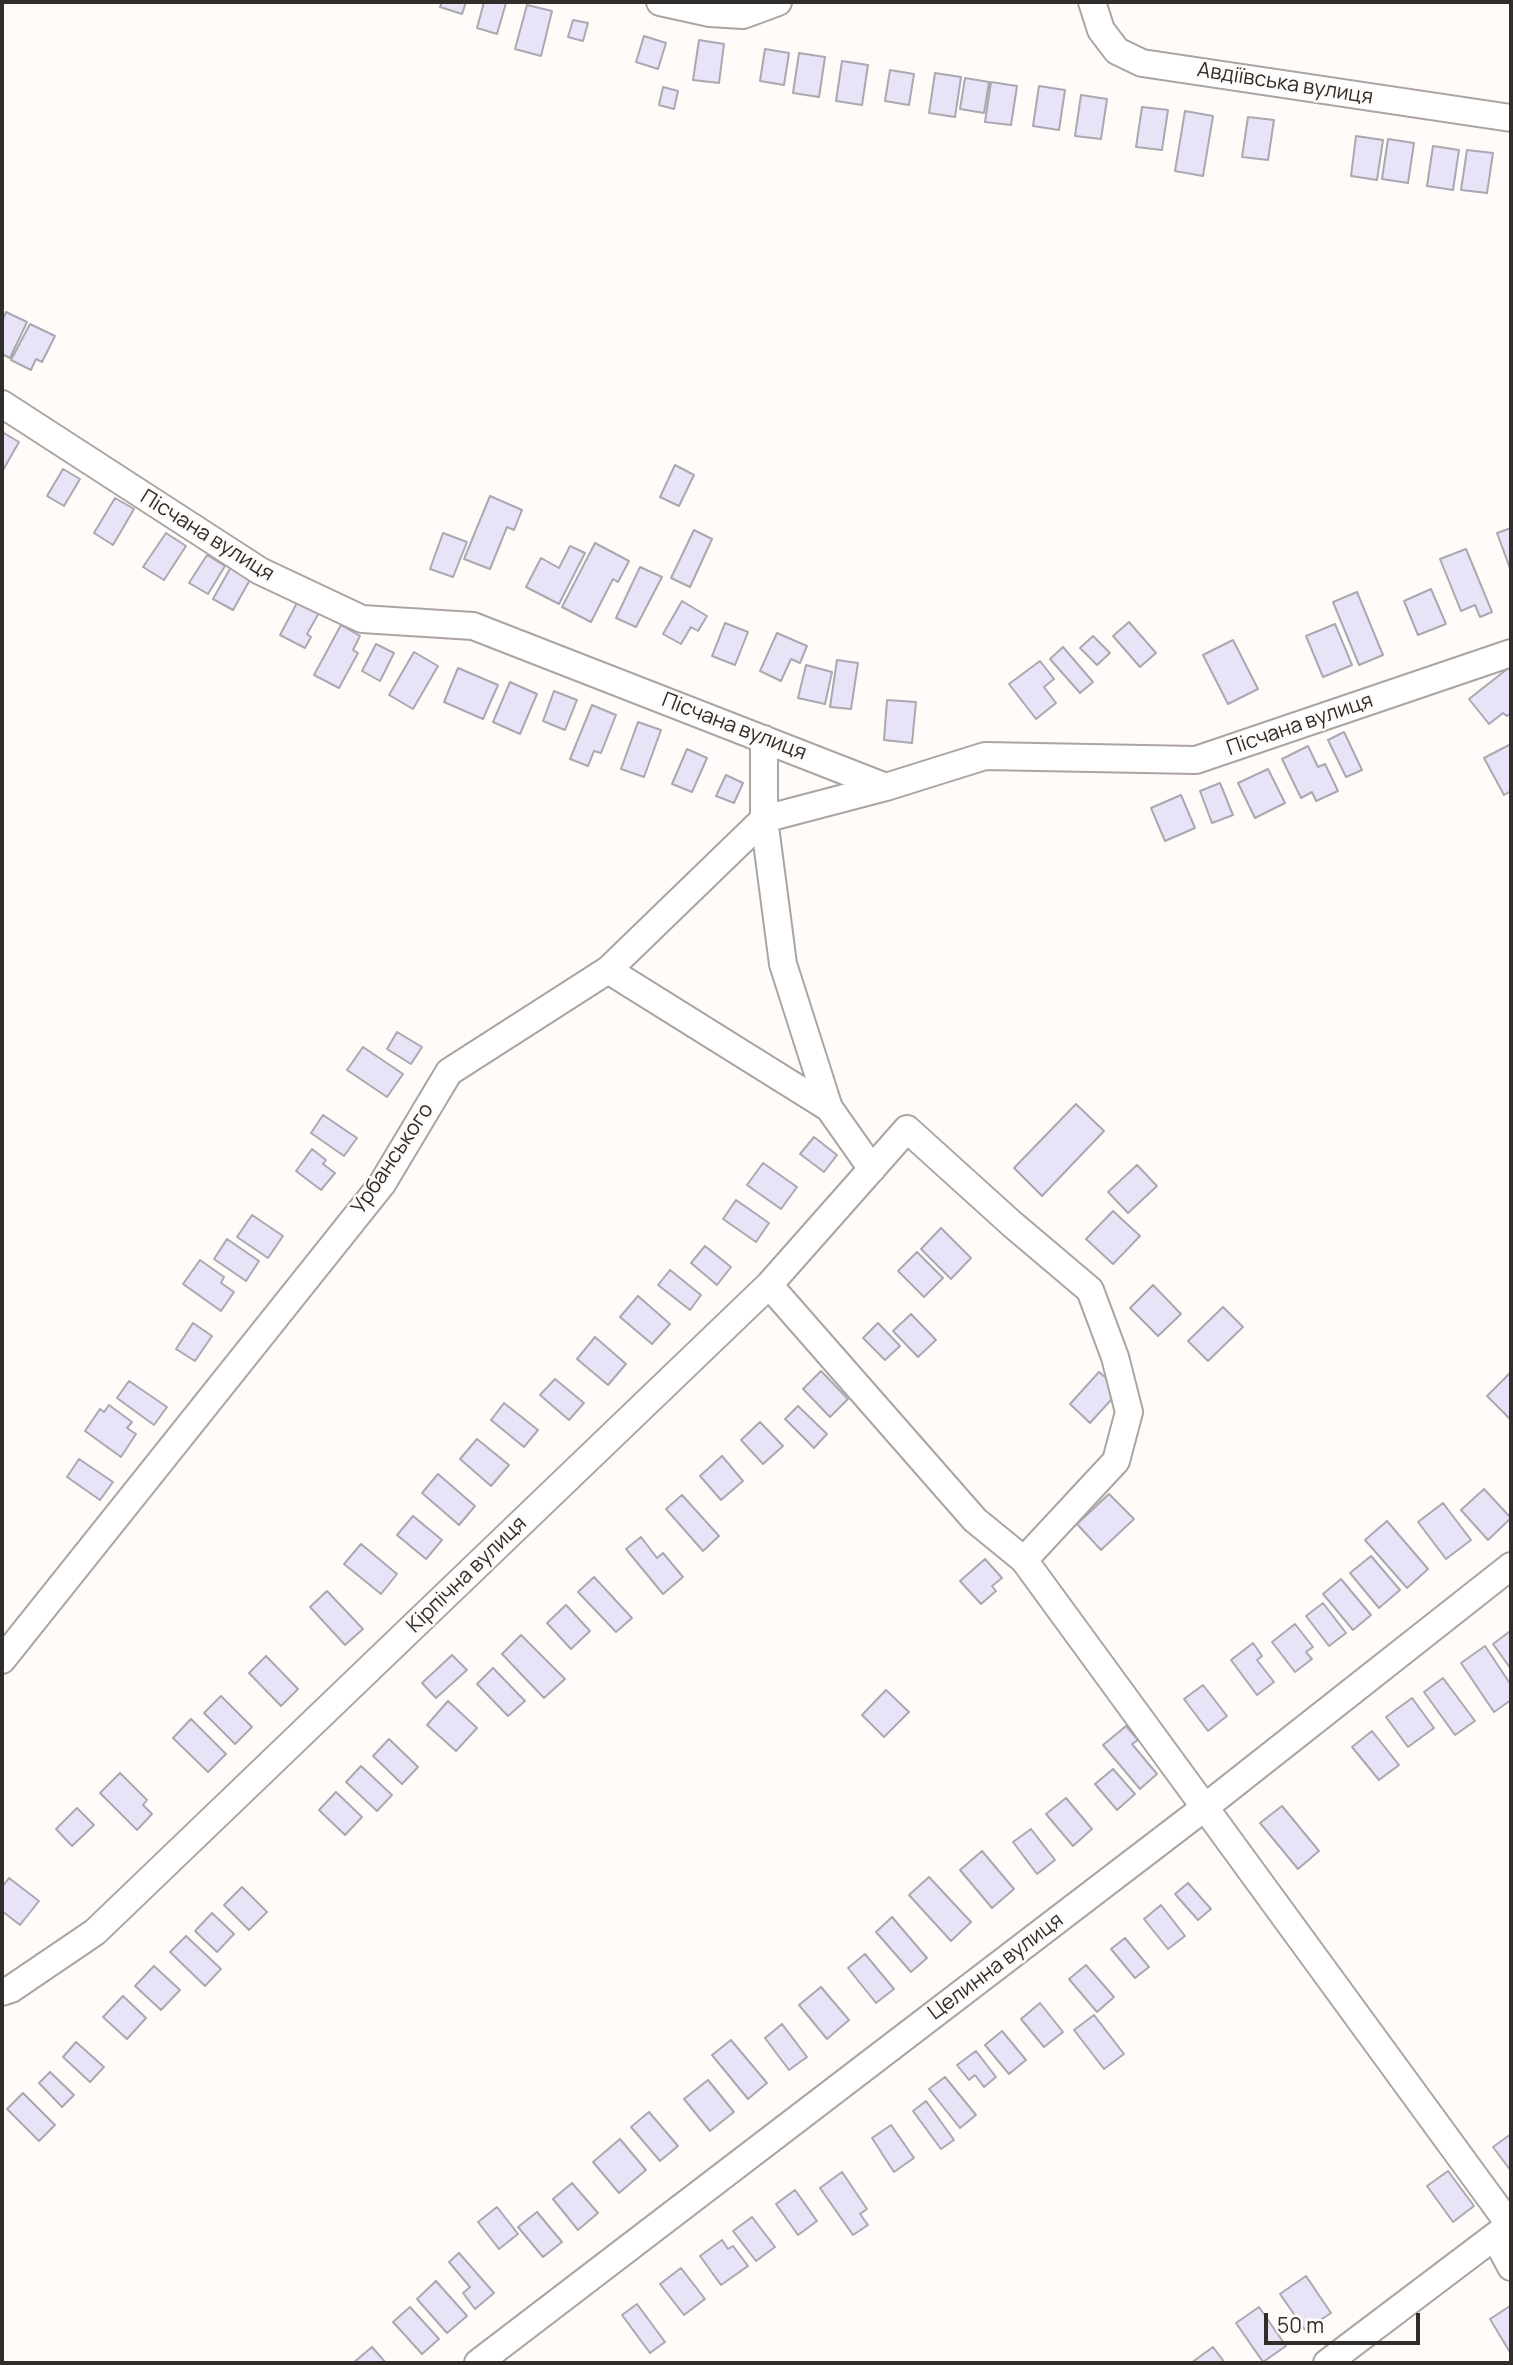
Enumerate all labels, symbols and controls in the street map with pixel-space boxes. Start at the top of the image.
street label: Авдіївська вулиця [1195,58,1375,110]
street label: Пiсчана вулиця [135,485,279,587]
street label: Пiсчана вулиця [658,688,810,766]
street label: Пiсчана вулиця [1224,688,1376,762]
street label: Урбанського [347,1099,439,1219]
street label: Кiрпiчна вулиця [402,1511,532,1639]
street label: Целинна вулиця [924,1908,1068,2026]
scale bar [1268,2298,1424,2342]
text: 50 m [1277,2311,1324,2339]

